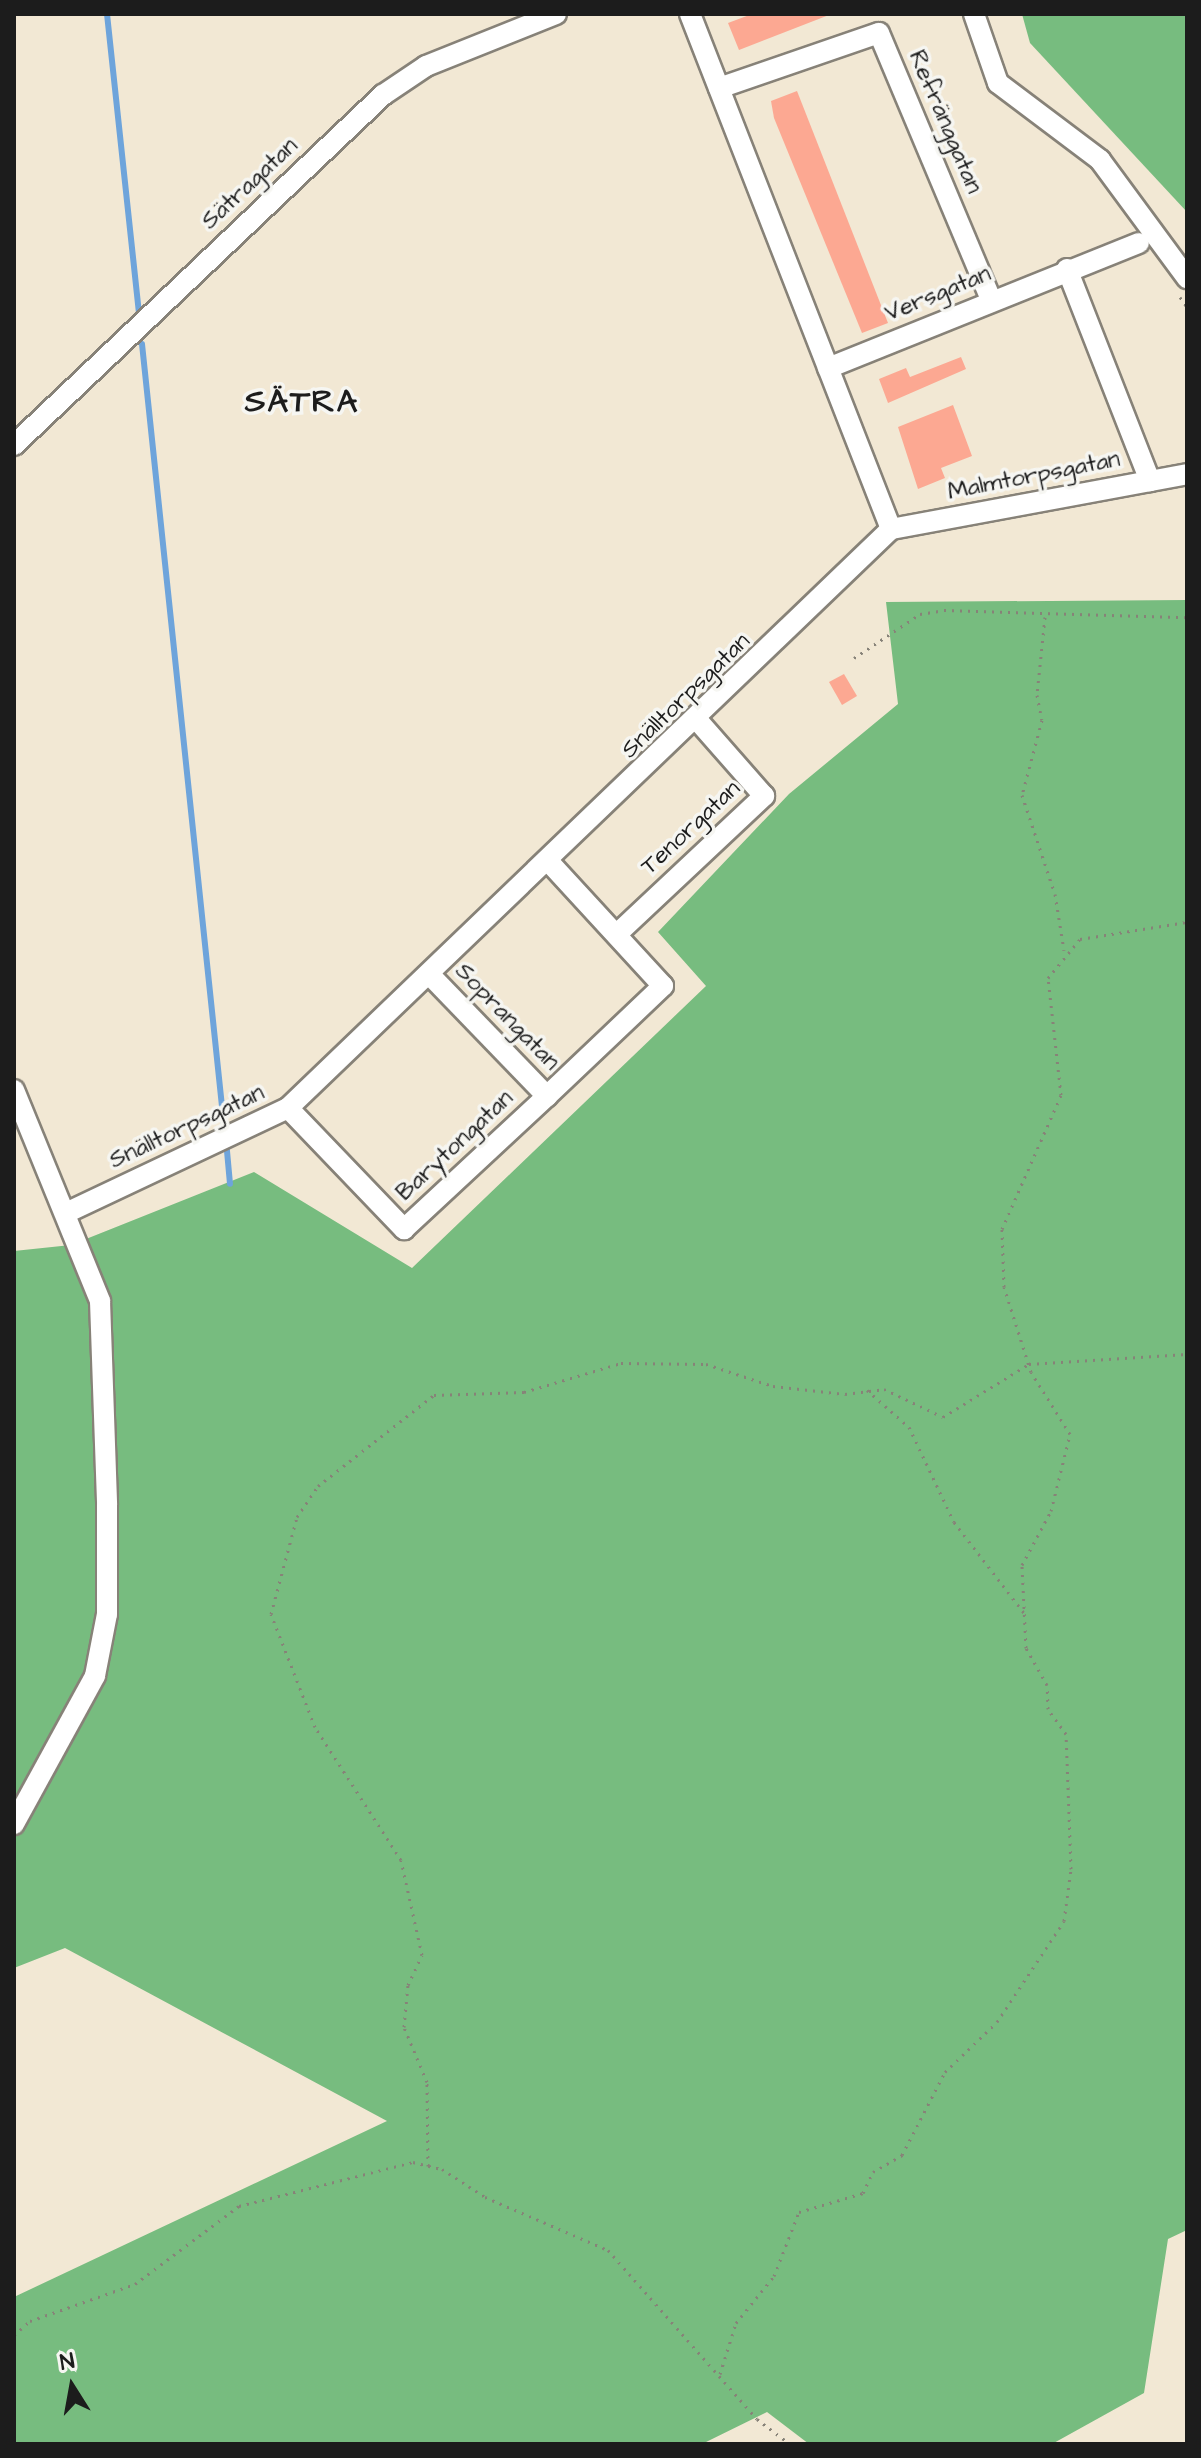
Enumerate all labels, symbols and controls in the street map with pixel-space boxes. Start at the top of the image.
street label: Refränggatan [902,46,988,198]
street label: Sätragatan [196,132,304,236]
street label: Versgatan [881,260,995,328]
district label: SÄTRA [245,383,359,421]
street label: Malmtorpsgatan [945,445,1123,507]
street label: Snälltorpsgatan [616,627,756,765]
street label: Tenorgatan [635,775,747,881]
street label: Soprangatan [449,957,565,1077]
street label: Snälltorpsgatan [105,1079,269,1175]
street label: Barytongatan [391,1085,519,1207]
text: N [58,2345,77,2378]
north arrow [32,2346,112,2426]

